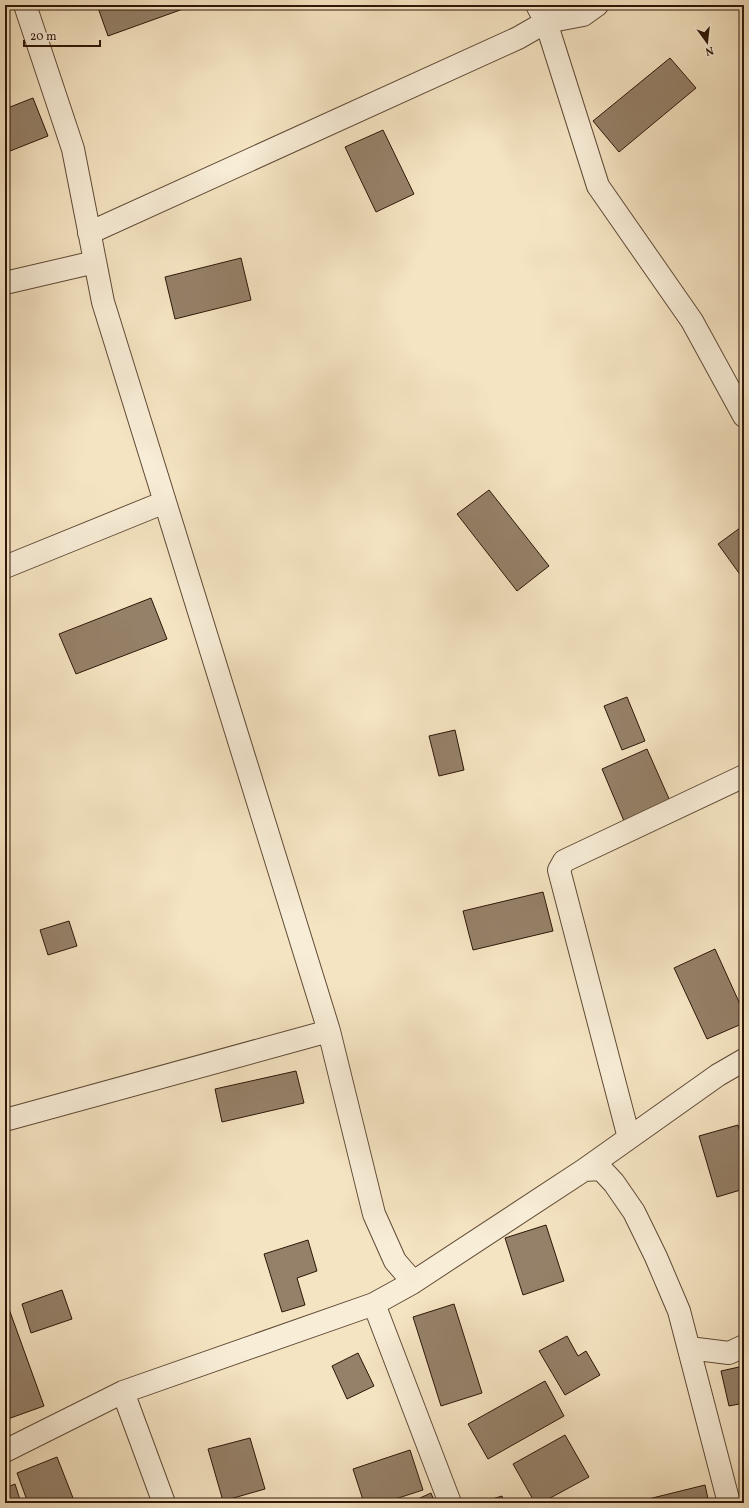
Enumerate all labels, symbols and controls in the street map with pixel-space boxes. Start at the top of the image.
scale bar [24,22,100,48]
north arrow [687,22,727,62]
text: 20 m [30,29,57,45]
text: N [703,42,715,58]

